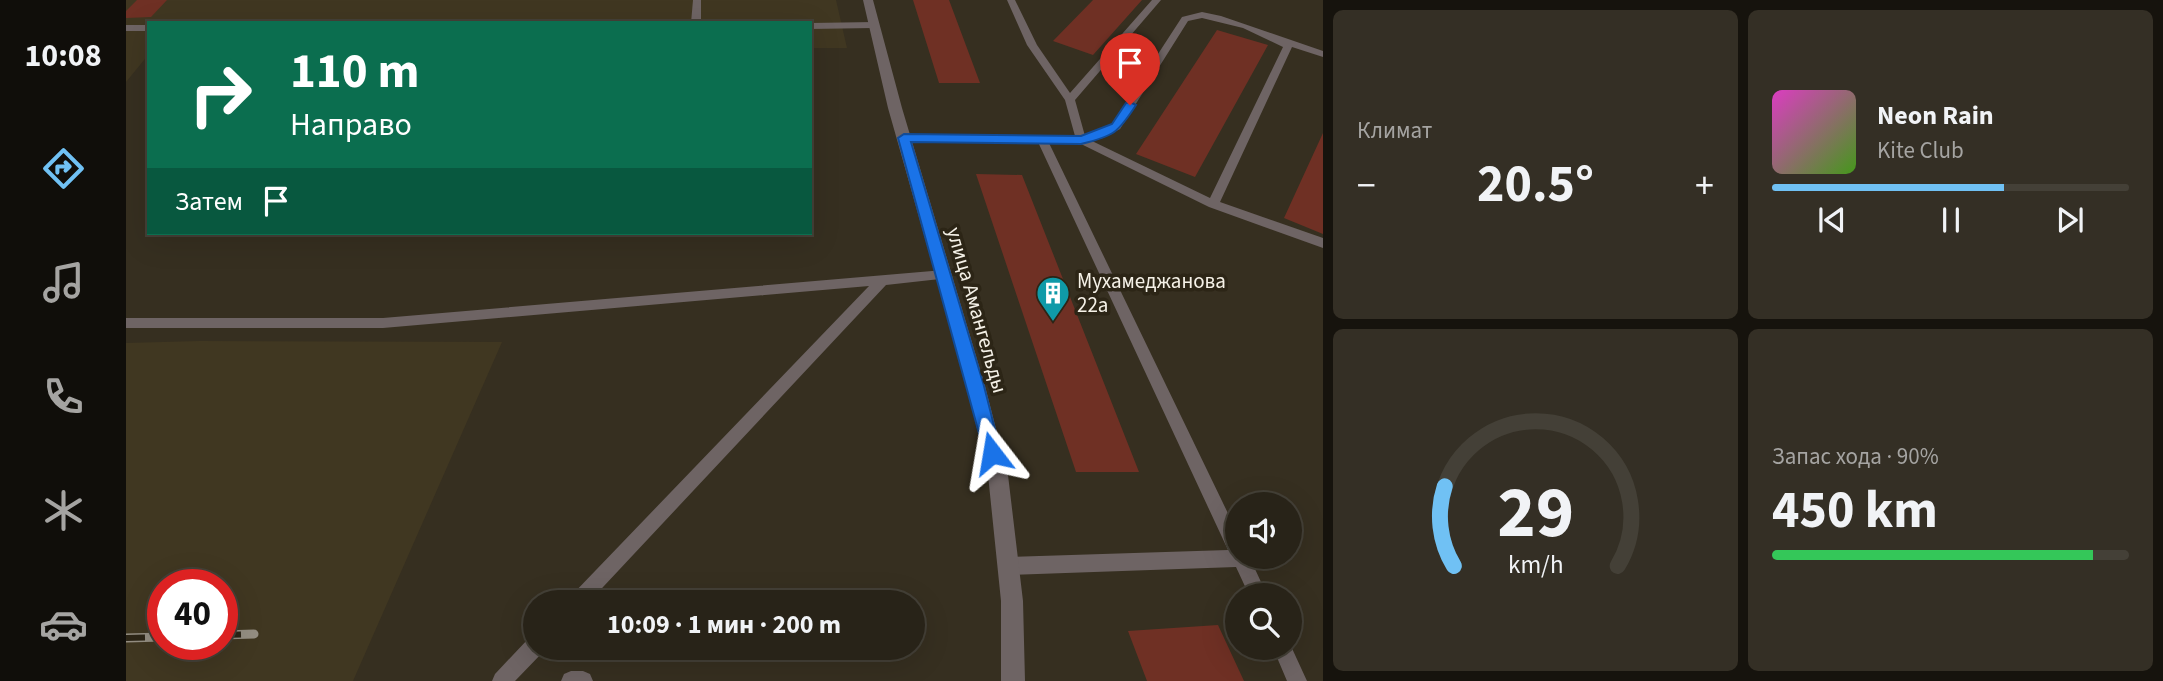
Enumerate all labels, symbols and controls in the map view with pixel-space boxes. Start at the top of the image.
text: 10:08 [24,33,102,79]
pin [1100,33,1160,105]
text: 110 m [290,37,419,107]
icon: arrive [1111,44,1149,82]
icon: right [175,49,266,140]
text: Neon Rain [1877,97,1994,134]
text: Направо [290,102,412,148]
text: Климат [1357,114,1432,147]
text: Kite Club [1877,134,1964,167]
icon: directions [39,144,88,193]
text: 20.5° [1477,148,1594,222]
text: − [1357,159,1376,213]
text: + [1695,159,1714,213]
icon: arrive [257,182,295,220]
text: Затем [175,183,243,220]
icon: previous [1813,201,1851,239]
icon: pause [1932,201,1970,239]
icon: next [2051,201,2089,239]
street label: улица Амангельды [939,224,1015,396]
icon: music [39,258,88,307]
place label: Мухамеджанова 22а [1077,266,1226,320]
building icon: Мухамеджанова 22а [1034,274,1072,323]
icon: phone [39,372,88,421]
position arrow [955,416,1029,490]
text: Запас хода · 90% [1772,440,1939,473]
text: 29 [1497,461,1574,565]
text: 450 km [1772,474,1938,548]
icon: climate [39,486,88,535]
map controls [1225,492,1302,660]
button: sound [1225,492,1302,569]
text: km/h [1508,547,1563,583]
speed limit sign: 40 [147,569,238,660]
button: search [1225,583,1302,660]
icon: car [39,600,88,649]
text: 10:09 · 1 мин · 200 m [607,606,841,643]

